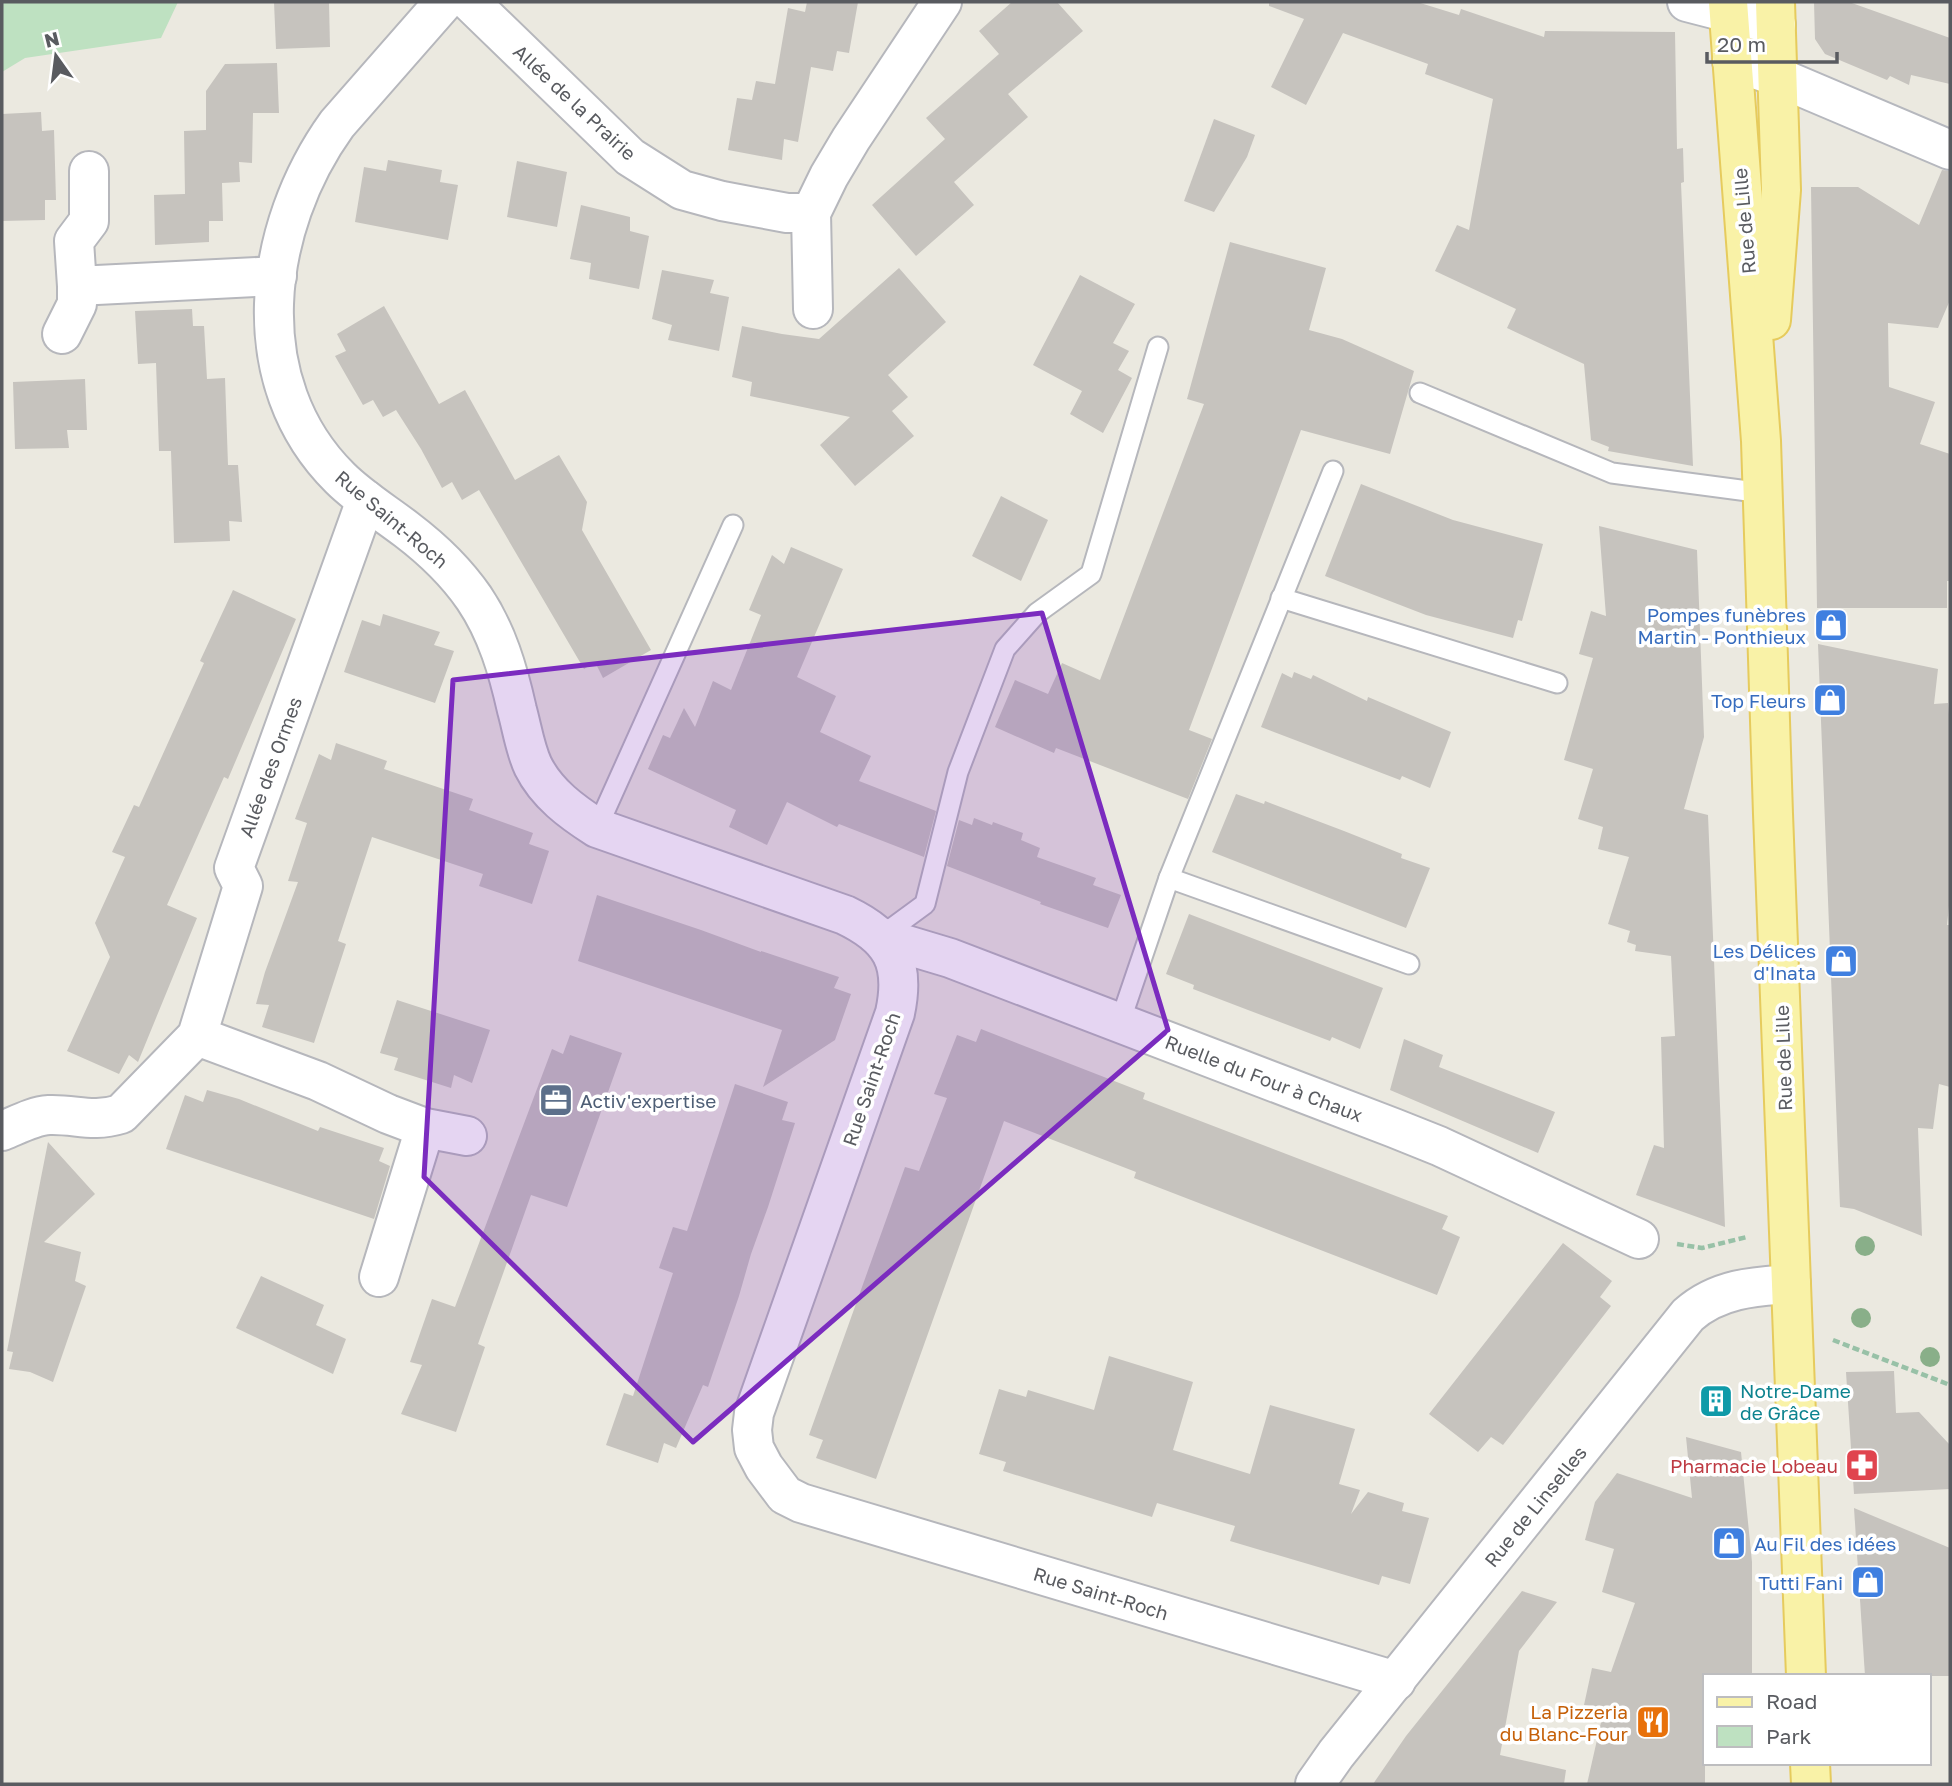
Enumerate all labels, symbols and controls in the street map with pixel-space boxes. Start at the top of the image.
north arrow [21,21,91,91]
scale bar [1707,21,1836,65]
text: N [42,26,62,52]
text: 20 m [1717,31,1766,57]
street label: Allée de la Prairie [509,39,641,165]
street label: Rue de Lille [1728,167,1760,275]
street label: Rue Saint-Roch [331,465,453,573]
place label: Pompes funèbres Martin - Ponthieux [1638,603,1806,648]
shop icon: Pompes funèbres Martin - Ponthieux [1812,606,1850,644]
shop icon: Top Fleurs [1811,681,1849,719]
place label: Top Fleurs [1711,689,1806,712]
street label: Allée des Ormes [234,694,306,840]
place label: Les Délices d'Inata [1713,939,1816,984]
shop icon: Les Délices d'Inata [1822,942,1860,980]
street label: Rue de Lille [1770,1005,1796,1111]
street label: Rue Saint-Roch [837,1009,905,1149]
street label: Ruelle du Four à Chaux [1162,1030,1366,1126]
office icon: Activ'expertise [537,1081,575,1119]
place label: Activ'expertise [580,1089,716,1112]
place label: Notre-Dame de Grâce [1740,1379,1851,1424]
building icon: Notre-Dame de Grâce [1697,1382,1735,1420]
street label: Rue de Linselles [1479,1441,1591,1571]
pharmacy icon: Pharmacie Lobeau [1843,1446,1881,1484]
place label: Pharmacie Lobeau [1670,1454,1838,1477]
shop icon: Au Fil des idées [1710,1524,1748,1562]
place label: Au Fil des idées [1754,1532,1896,1555]
street label: Rue Saint-Roch [1031,1562,1171,1624]
shop icon: Tutti Fani [1849,1563,1887,1601]
place label: Tutti Fani [1758,1571,1843,1594]
legend [1703,1674,1931,1765]
text: Road [1766,1688,1817,1714]
place label: La Pizzeria du Blanc-Four [1500,1700,1629,1745]
restaurant icon: La Pizzeria du Blanc-Four [1634,1703,1672,1741]
text: Park [1766,1723,1812,1749]

